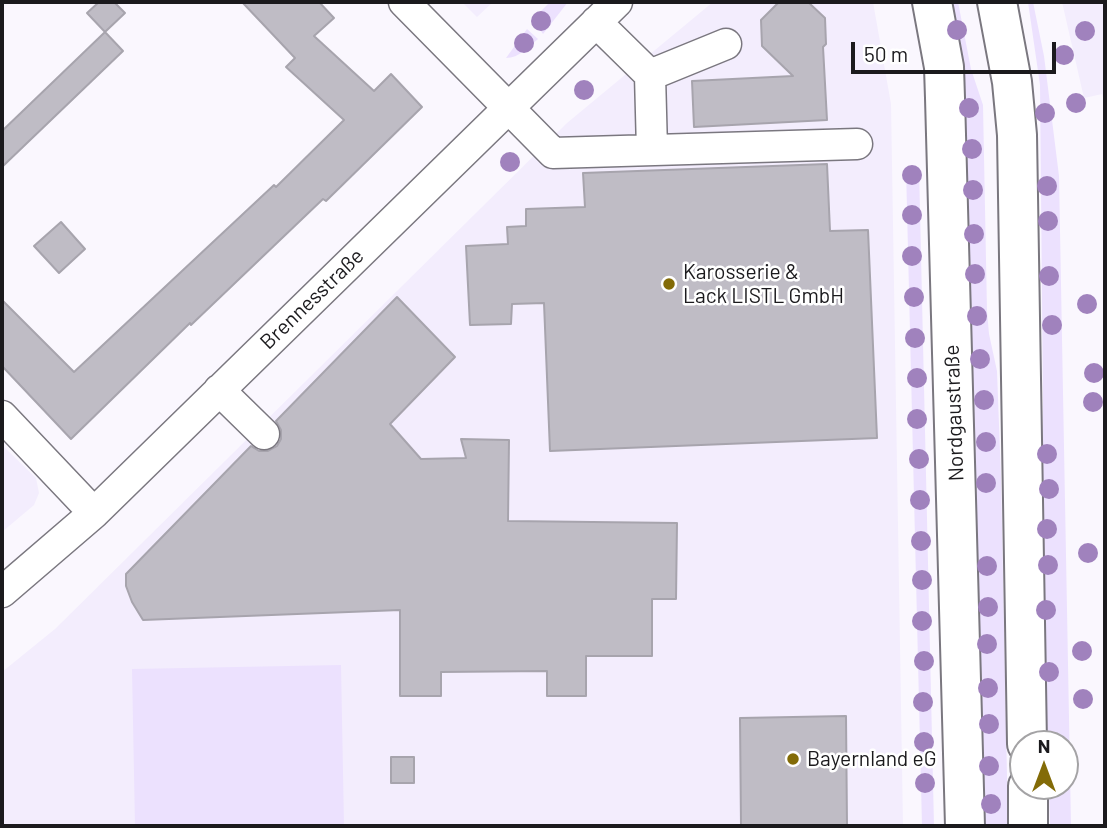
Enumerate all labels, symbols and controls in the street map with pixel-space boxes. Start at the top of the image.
scale bar [855,28,1060,72]
text: 50 m [864,41,908,66]
street label: Brennesstraße [255,243,369,355]
place label: Karosserie & Lack LISTL GmbH [683,259,844,309]
marker: Karosserie & Lack LISTL GmbH [661,276,677,292]
street label: Nordgaustraße [939,344,969,482]
north arrow [1009,730,1079,800]
text: N [1038,734,1050,757]
place label: Bayernland eG [807,746,937,772]
marker: Bayernland eG [785,751,801,767]

